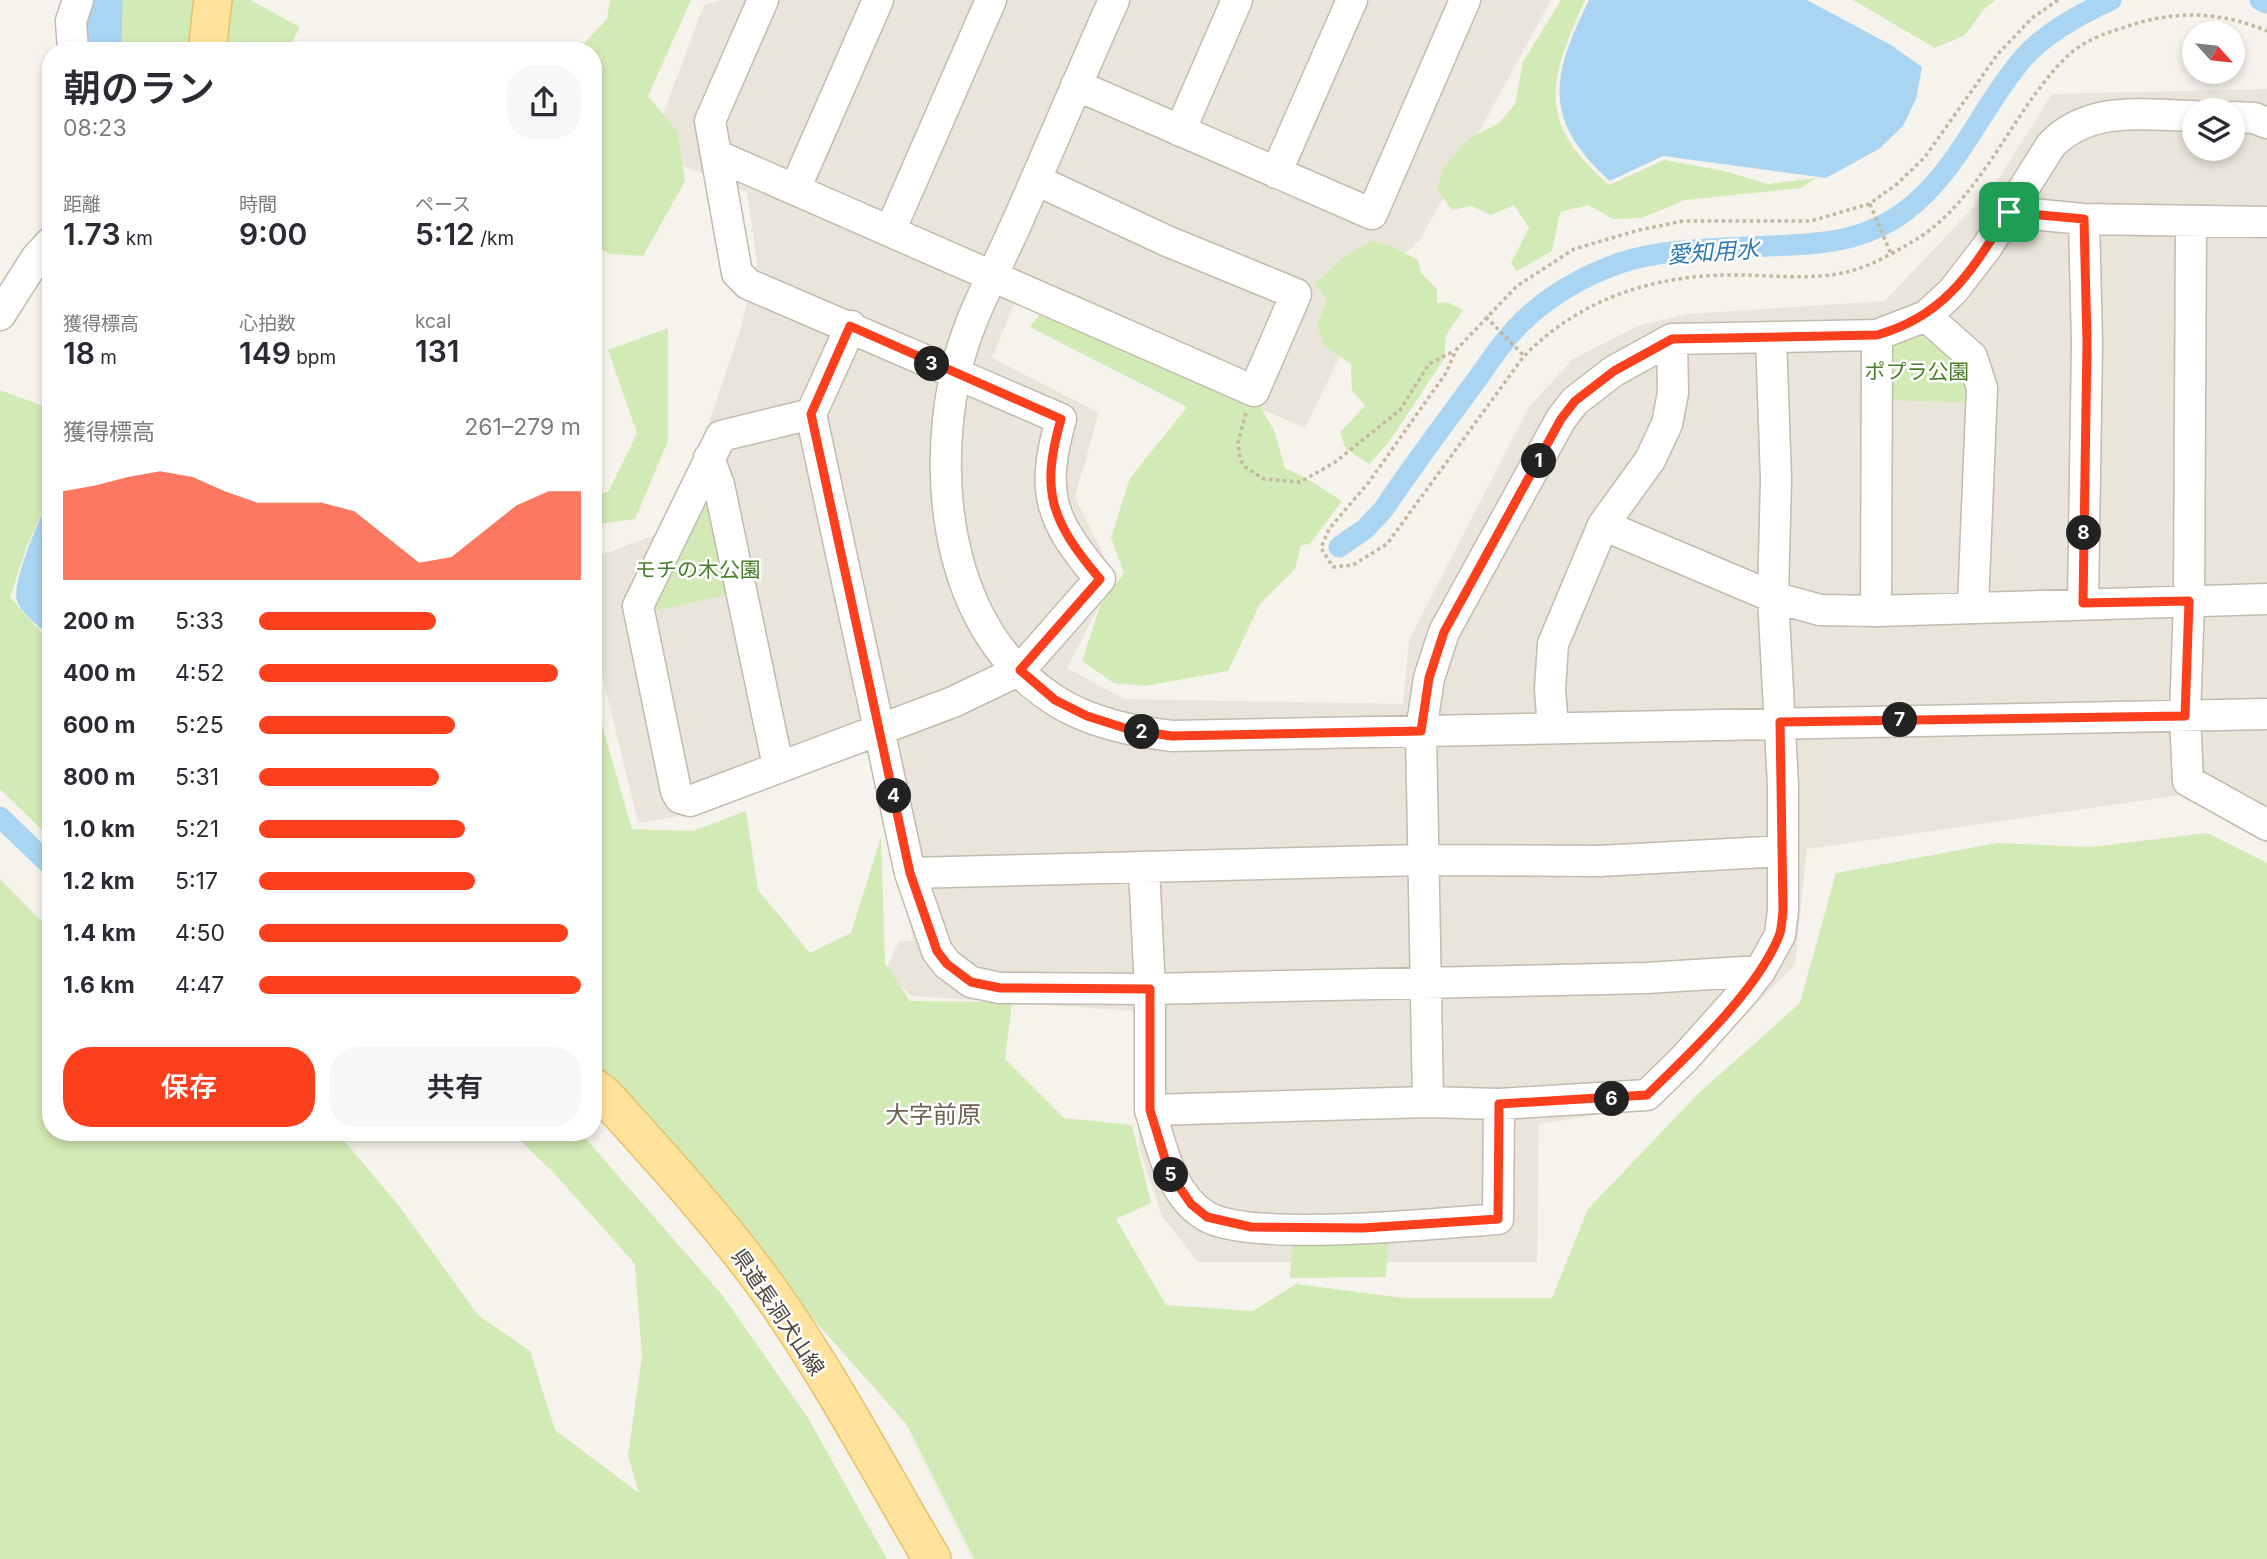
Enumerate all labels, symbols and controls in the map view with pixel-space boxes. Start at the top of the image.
north arrow [2182,21,2245,84]
map controls [2182,21,2245,161]
text: 朝のラン [63,65,215,111]
button: share [507,65,581,139]
button: layers [2182,98,2245,161]
text: 08:23 [63,114,127,142]
pin [1979,182,2039,242]
text: 距離 [63,193,101,216]
text: 時間 [239,193,277,216]
text: ペース [415,193,471,216]
icon: arrive [1990,193,2028,231]
text: 1.73 [63,216,120,252]
text: 9:00 [239,216,307,252]
text: 5:12 [415,216,475,252]
text: km [120,227,153,250]
text: /km [475,227,514,250]
water label: 愛知用水 [1666,235,1763,269]
text: kcal [415,310,451,333]
text: 獲得標高 [63,312,139,335]
text: 心拍数 [239,312,296,335]
text: 131 [415,333,459,369]
text: 18 [63,335,95,371]
text: 149 [239,335,291,371]
text: m [95,346,117,369]
text: bpm [291,346,336,369]
pin: 3 [914,346,950,382]
text: 3 [925,352,938,375]
park label: ポプラ公園 [1865,359,1970,384]
text: 261–279 m [464,413,581,441]
text: 獲得標高 [63,418,155,446]
pin: 1 [1522,444,1556,478]
text: 1 [1534,449,1543,472]
pin: 8 [2066,516,2102,550]
text: 8 [2077,521,2090,544]
park label: モチの木公園 [635,557,761,582]
text: 200 m [63,607,135,635]
text: 5:33 [175,607,224,635]
text: 400 m [63,659,136,687]
text: 4:52 [175,659,225,687]
pin: 7 [1882,702,1918,738]
text: 7 [1894,708,1905,731]
text: 600 m [63,711,135,739]
text: 5:25 [175,711,224,739]
pin: 2 [1124,714,1160,750]
text: 2 [1136,720,1147,743]
text: 800 m [63,763,135,791]
text: 5:31 [175,763,219,791]
pin: 4 [876,778,912,814]
text: 4 [887,784,900,807]
text: 1.0 km [63,815,135,843]
text: 5:21 [175,815,219,843]
text: 1.2 km [63,867,135,895]
text: 5:17 [175,867,218,895]
text: 1.4 km [63,919,136,947]
text: 4:50 [175,919,225,947]
text: 1.6 km [63,971,135,999]
text: 4:47 [175,971,224,999]
button: 保存 [63,1047,315,1127]
button: 共有 [329,1047,581,1127]
pin: 6 [1594,1082,1630,1116]
text: 6 [1605,1087,1618,1110]
district label: 大字前原 [885,1100,981,1129]
pin: 5 [1154,1158,1188,1192]
text: 5 [1164,1163,1177,1186]
street label: 県道長洞犬山線 [727,1244,829,1380]

